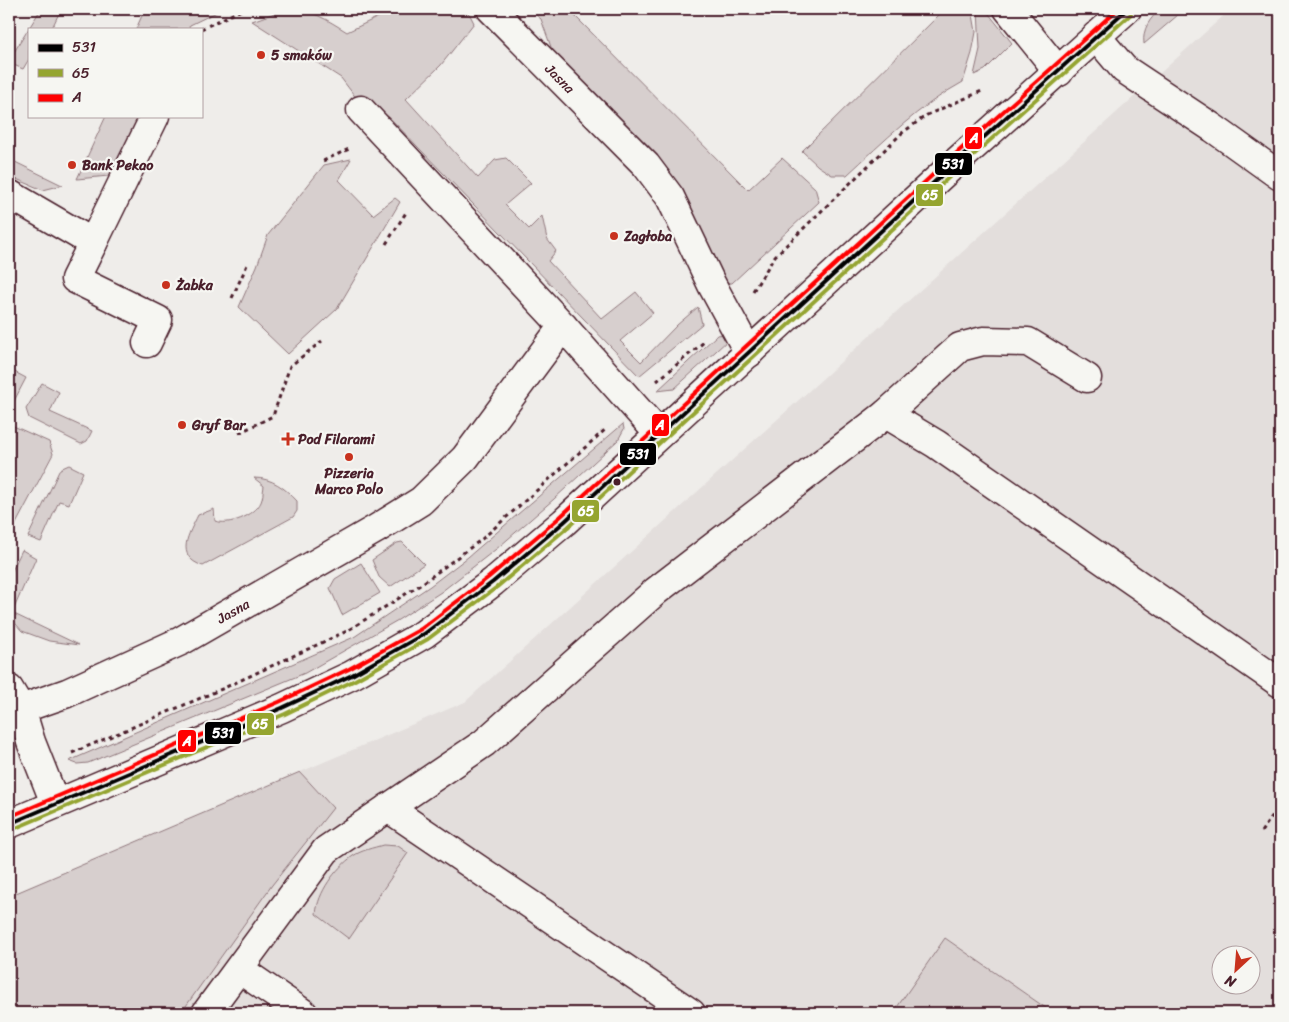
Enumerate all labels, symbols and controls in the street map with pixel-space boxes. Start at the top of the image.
legend [28,28,202,118]
text: 531 [72,34,96,60]
place label: 5 smaków [271,43,333,68]
marker: 5 smaków [255,49,267,61]
street label: Jasna [538,57,581,101]
text: 65 [72,60,90,86]
text: A [71,84,82,110]
line badge: A [964,126,983,150]
text: A [968,126,979,151]
line badge: 531 [934,152,973,176]
text: 531 [942,152,964,177]
place label: Bank Pekao [82,153,154,178]
marker: Bank Pekao [66,159,78,171]
line badge: 65 [915,183,944,207]
text: 65 [921,183,939,208]
place label: Zagłoba [623,224,673,249]
marker: Zagłoba [608,230,620,242]
place label: Żabka [175,273,214,298]
marker: Żabka [160,279,172,291]
place label: Gryf Bar [191,413,246,438]
line badge: A [651,413,670,437]
text: A [654,413,665,438]
marker: Gryf Bar [176,419,188,431]
place label: Pod Filarami [298,427,376,452]
marker: Pod Filarami [282,433,294,445]
line badge: 531 [619,442,657,466]
text: 531 [627,442,649,467]
marker: Pizzeria Marco Polo [343,451,355,463]
place label: Pizzeria Marco Polo [314,461,384,502]
unlabelled marker [612,477,622,487]
line badge: 65 [571,499,600,523]
text: 65 [577,499,595,524]
street label: Jasna [211,592,255,632]
line badge: 65 [246,712,275,736]
text: 65 [251,712,269,737]
line badge: 531 [204,721,242,745]
text: 531 [212,721,234,746]
line badge: A [177,729,197,753]
text: A [181,729,192,754]
north arrow [1212,944,1262,994]
text: N [1220,968,1241,995]

